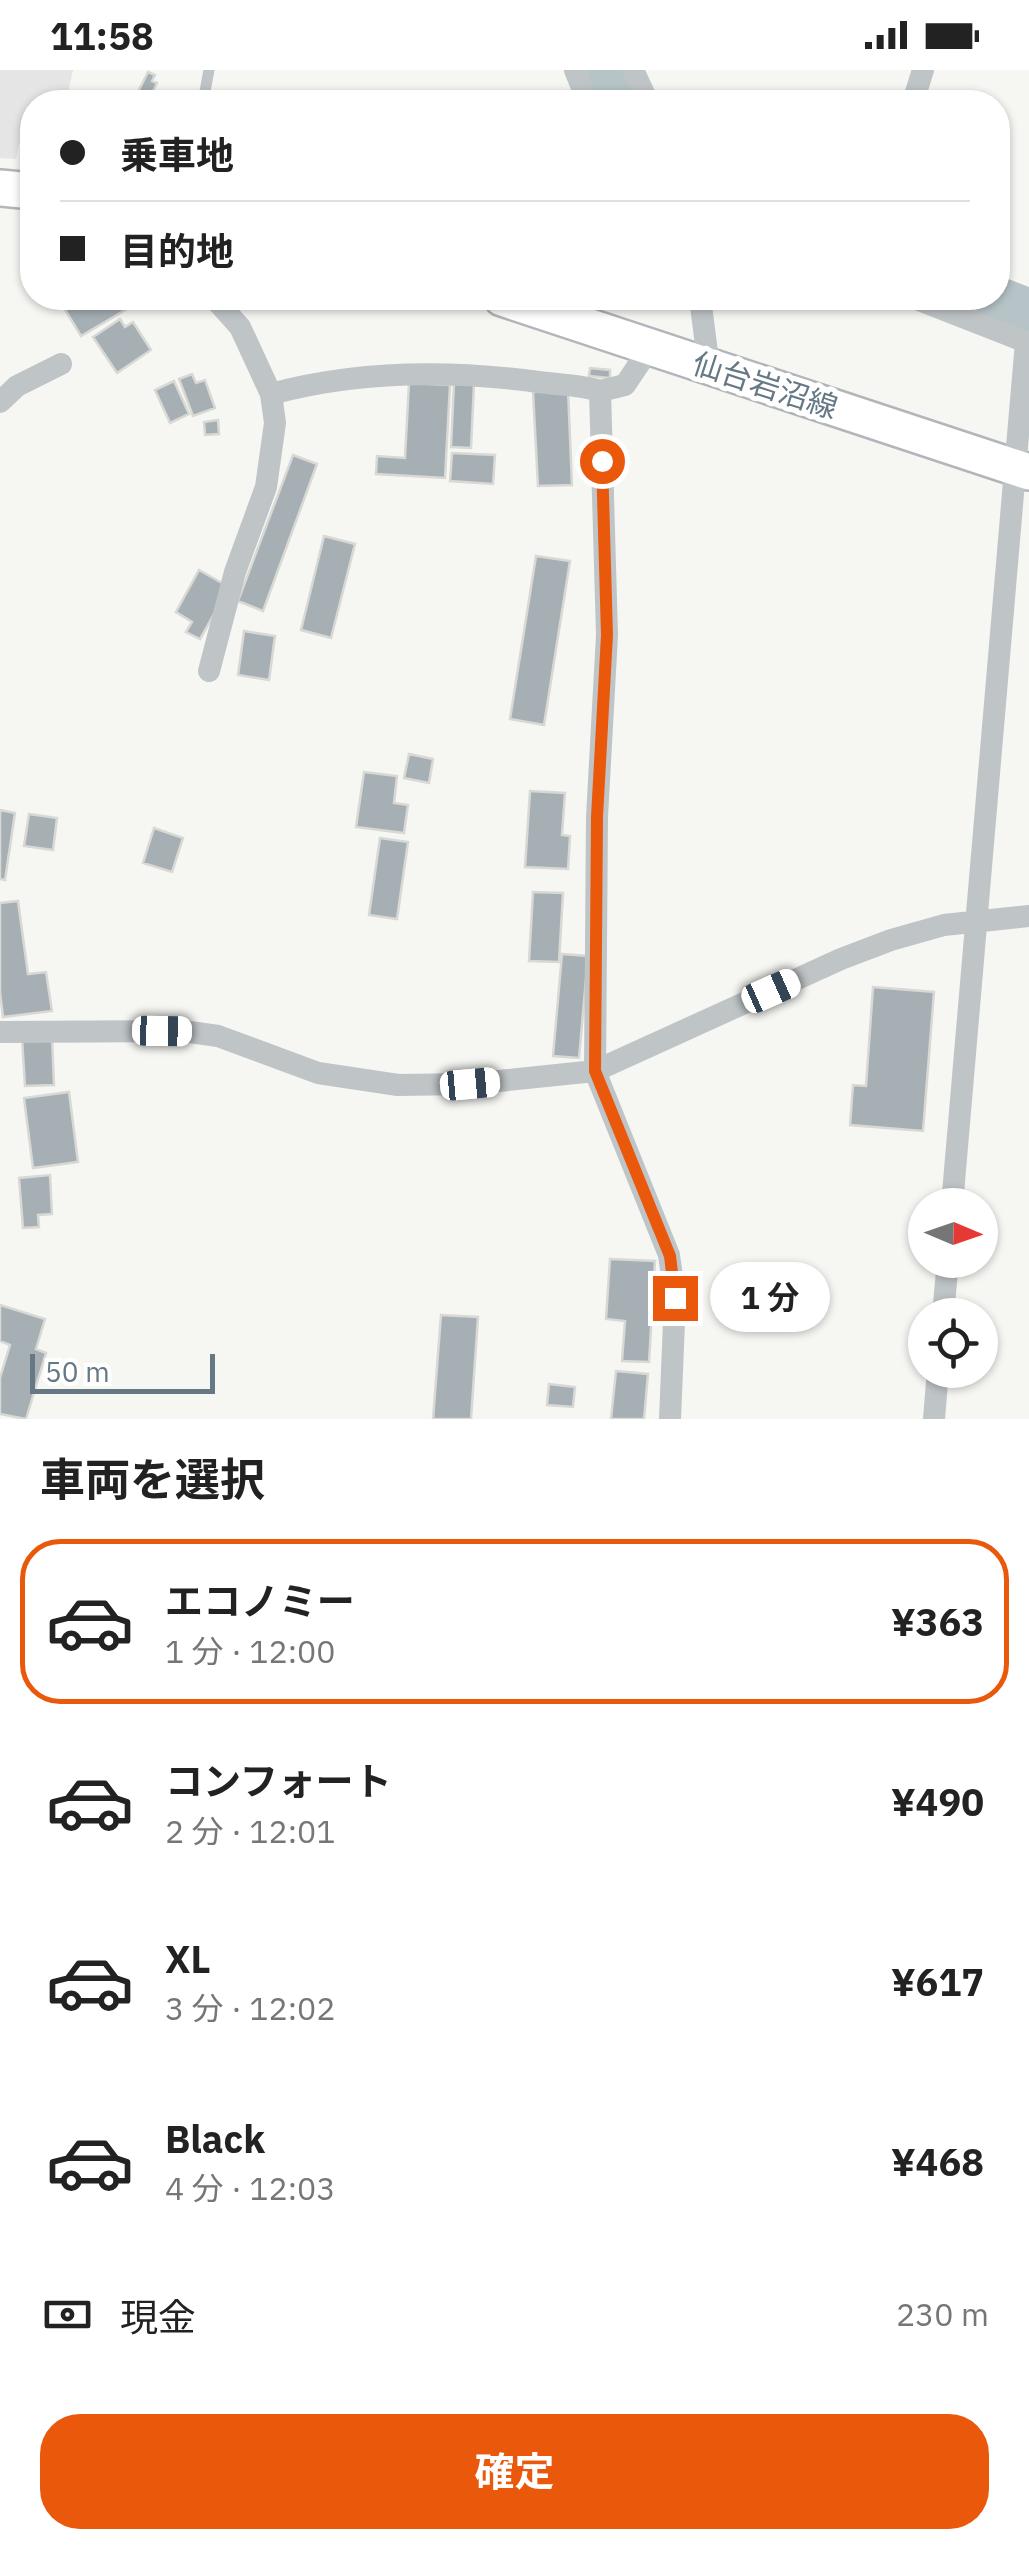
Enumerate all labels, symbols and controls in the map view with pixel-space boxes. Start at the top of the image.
text: 11:58 [50,11,154,60]
text: 乗車地 [120,130,234,179]
text: 目的地 [120,226,234,275]
street label: 仙台岩沼線 [688,343,843,426]
route start [580,439,625,484]
car [737,965,805,1017]
car [132,1015,192,1047]
car [439,1066,501,1102]
north arrow [908,1188,998,1278]
map controls [908,1188,998,1388]
callout: 1 分 [710,1263,830,1333]
route end [653,1276,698,1321]
text: 1 分 [741,1276,799,1318]
button: locate [908,1298,998,1388]
scale bar [30,1349,215,1394]
text: 50 m [45,1353,110,1390]
text: 車両を選択 [40,1450,265,1508]
text: エコノミー [165,1576,355,1625]
icon: car [45,1577,135,1667]
text: ¥363 [891,1597,984,1646]
text: 1 分 · 12:00 [165,1630,335,1672]
text: コンフォート [165,1756,392,1805]
icon: car [45,1757,135,1847]
text: ¥490 [891,1777,984,1826]
text: 2 分 · 12:01 [165,1810,335,1852]
text: XL [165,1934,211,1983]
icon: car [45,1937,135,2027]
text: ¥617 [891,1957,984,2006]
text: 3 分 · 12:02 [165,1987,335,2029]
text: Black [165,2114,265,2163]
icon: car [45,2117,135,2207]
text: ¥468 [891,2137,984,2186]
text: 4 分 · 12:03 [165,2167,335,2209]
icon: cash [40,2287,95,2342]
text: 現金 [120,2292,196,2341]
text: 230 m [896,2293,989,2335]
button: 確定 [40,2414,989,2529]

